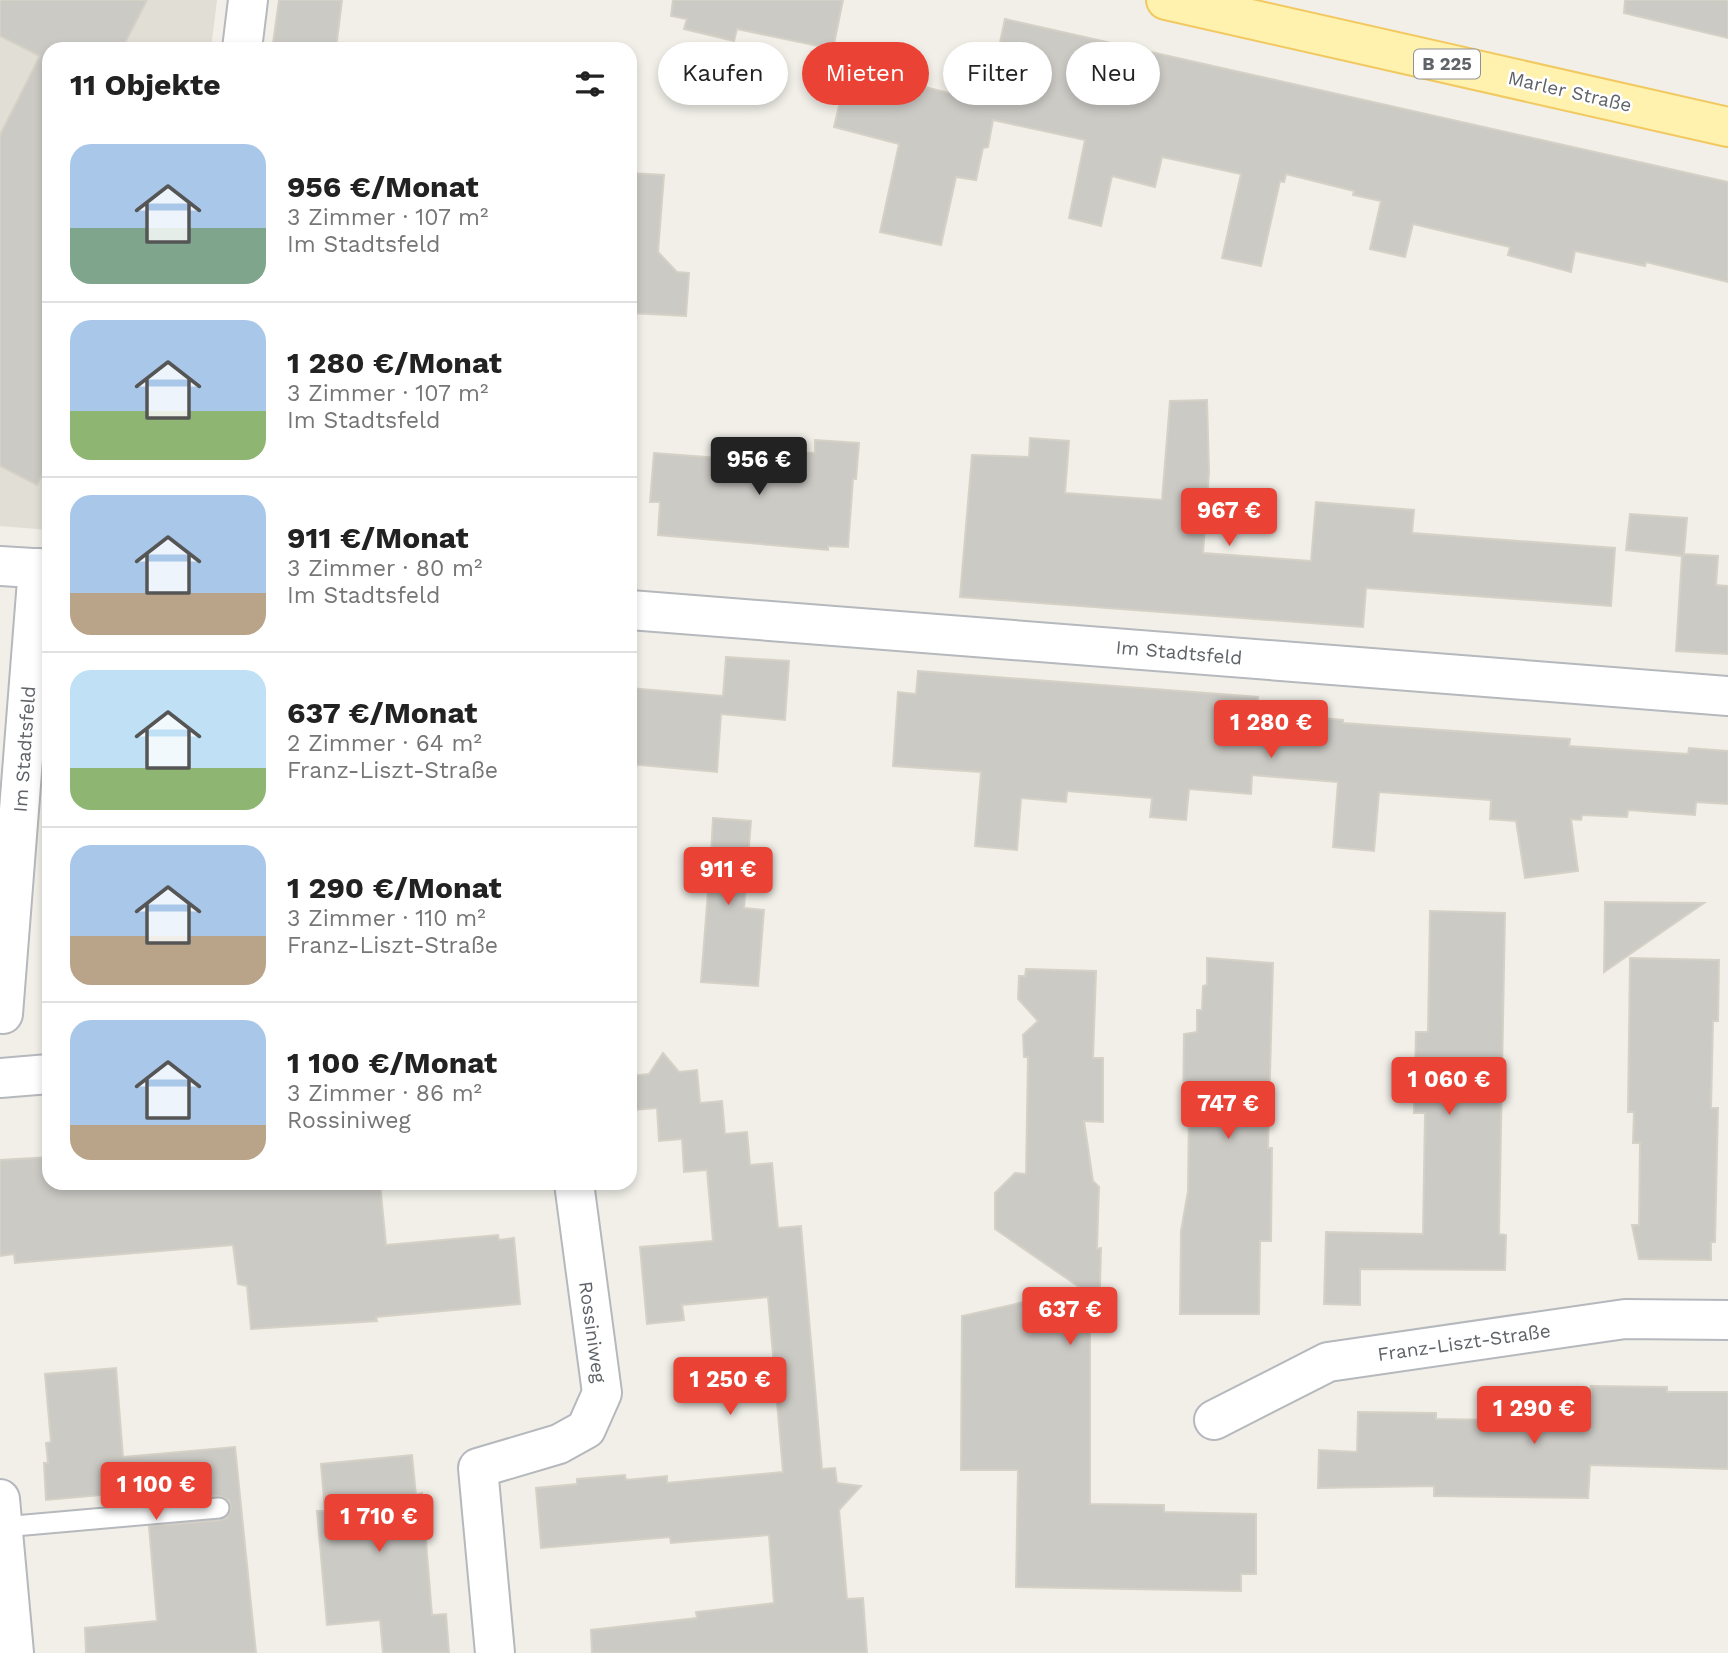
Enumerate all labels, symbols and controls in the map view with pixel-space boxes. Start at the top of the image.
chip: Kaufen [658,42,788,105]
chip: Mieten [802,42,929,105]
chip: Filter [943,42,1052,105]
chip: Neu [1066,42,1160,105]
road number: B 225 [1414,50,1480,78]
icon: filters [571,65,609,103]
street label: Marler Straße [1506,66,1634,117]
text: 11 Objekte [70,67,221,102]
text: 956 €/Monat [287,169,479,204]
icon: home [126,172,210,256]
text: 3 Zimmer · 107 m² [287,204,488,231]
text: Im Stadtsfeld [287,231,440,258]
text: 1 280 €/Monat [287,345,502,380]
icon: home [126,348,210,432]
text: 3 Zimmer · 107 m² [287,380,488,407]
text: Im Stadtsfeld [287,407,440,434]
pin: 956 € [710,438,808,497]
text: 956 € [727,446,791,473]
pin: 967 € [1180,489,1278,548]
text: 967 € [1197,497,1261,524]
text: 911 €/Monat [287,520,469,555]
icon: home [126,523,210,607]
text: 3 Zimmer · 80 m² [287,555,482,582]
text: Im Stadtsfeld [287,582,440,609]
street label: Im Stadtsfeld [1115,636,1243,669]
street label: Im Stadtsfeld [9,685,40,813]
text: 637 €/Monat [287,695,477,730]
icon: home [126,698,210,782]
pin: 1 280 € [1206,700,1336,760]
text: 1 280 € [1230,709,1312,736]
text: 2 Zimmer · 64 m² [287,730,482,757]
text: Franz-Liszt-Straße [287,757,498,784]
pin: 911 € [679,848,777,907]
text: 911 € [700,856,756,883]
text: 1 290 €/Monat [287,870,502,905]
icon: home [126,873,210,957]
text: 3 Zimmer · 110 m² [287,905,486,932]
text: Franz-Liszt-Straße [287,932,498,959]
text: 1 100 €/Monat [287,1045,497,1080]
icon: home [126,1048,210,1132]
pin: 1 060 € [1384,1058,1514,1117]
text: 1 060 € [1407,1066,1491,1093]
text: 3 Zimmer · 86 m² [287,1080,482,1107]
pin: 747 € [1179,1082,1277,1141]
text: 747 € [1197,1090,1259,1117]
text: Rossiniweg [287,1107,411,1134]
street label: Rossiniweg [574,1280,611,1385]
pin: 637 € [1021,1288,1119,1347]
text: 637 € [1038,1296,1102,1323]
street label: Franz-Liszt-Straße [1376,1319,1552,1366]
pin: 1 250 € [665,1358,795,1417]
text: 1 250 € [689,1366,771,1393]
pin: 1 290 € [1469,1386,1599,1446]
text: 1 290 € [1493,1395,1575,1422]
pin: 1 100 € [91,1462,221,1522]
text: 1 100 € [117,1471,195,1498]
pin: 1 710 € [314,1494,444,1554]
text: 1 710 € [340,1503,418,1530]

